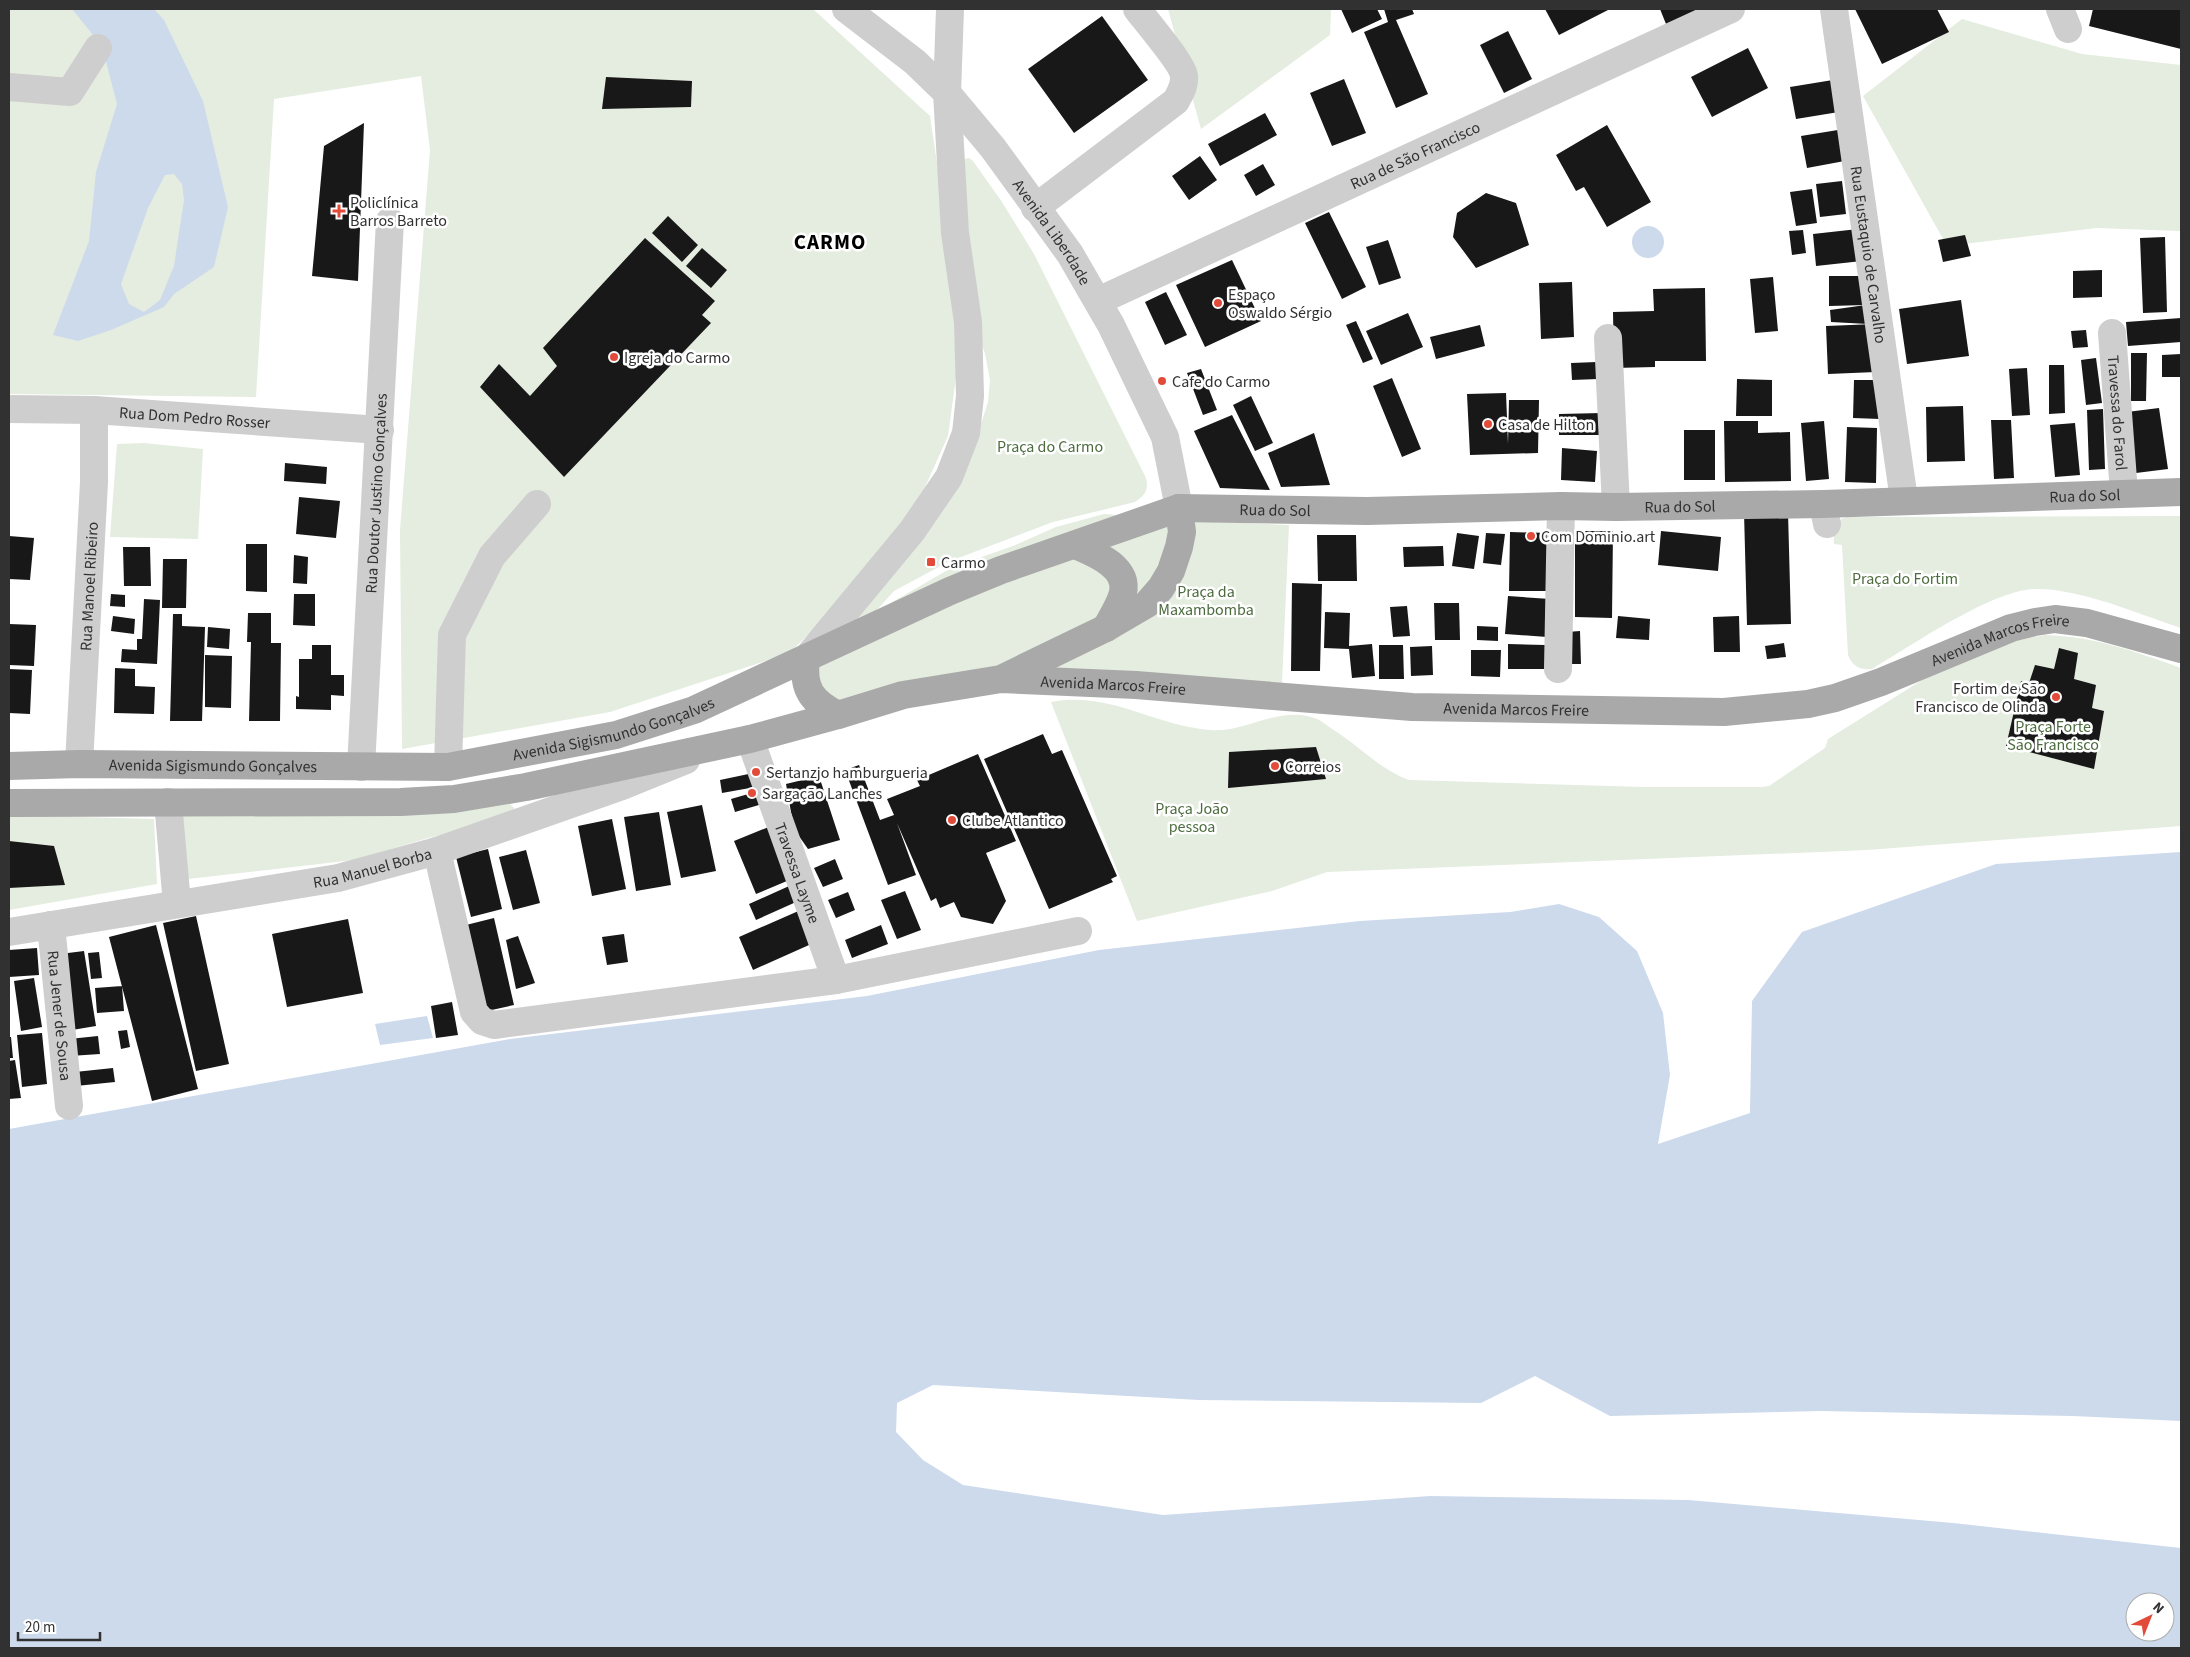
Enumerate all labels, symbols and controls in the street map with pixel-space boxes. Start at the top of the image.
street label: Rua de São Francisco [1347,116,1484,195]
street label: Rua Eustaquio de Carvalho [1844,164,1892,345]
street label: Avenida Liberdade [1007,175,1096,289]
place label: Policlínica Barros Barreto [350,192,447,232]
marker: Policlínica Barros Barreto [332,204,346,218]
district label: CARMO [794,227,866,257]
place label: Espaço Oswaldo Sérgio [1228,284,1332,324]
marker: Espaço Oswaldo Sérgio [1212,297,1224,309]
place label: Igreja do Carmo [624,347,730,369]
marker: Igreja do Carmo [608,351,620,363]
street label: Travessa do Farol [2102,354,2132,471]
place label: Cafe do Carmo [1172,371,1270,393]
marker: Cafe do Carmo [1156,375,1168,387]
street label: Rua Doutor Justino Gonçalves [360,392,393,594]
street label: Rua Dom Pedro Rosser [118,402,271,434]
place label: Casa de Hilton [1498,414,1594,436]
marker: Casa de Hilton [1482,418,1494,430]
park label: Praça do Carmo [997,436,1103,458]
street label: Rua do Sol [2049,484,2121,508]
street label: Rua do Sol [1644,496,1716,519]
street label: Rua do Sol [1239,499,1311,522]
street label: Rua Manoel Ribeiro [75,521,104,651]
place label: Com Dominio.art [1541,526,1656,548]
marker: Com Dominio.art [1525,530,1537,542]
place label: Carmo [941,552,986,574]
marker: Carmo [925,556,937,568]
park label: Praça do Fortim [1852,568,1958,590]
park label: Praça da Maxambomba [1158,581,1254,621]
street label: Avenida Marcos Freire [1928,609,2071,672]
street label: Avenida Marcos Freire [1040,671,1187,701]
place label: Fortim de São Francisco de Olinda [1915,678,2046,718]
marker: Fortim de São Francisco de Olinda [2050,691,2062,703]
street label: Avenida Sigismundo Gonçalves [511,692,719,766]
street label: Avenida Marcos Freire [1443,698,1589,722]
park label: Praça Forte São Francisco [2007,716,2099,756]
street label: Avenida Sigismundo Gonçalves [109,754,317,778]
place label: Correios [1285,756,1341,778]
marker: Correios [1269,760,1281,772]
place label: Sertanzjo hamburgueria [766,762,928,784]
marker: Sertanzjo hamburgueria [750,766,762,778]
place label: Sargação Lanches [762,783,882,805]
marker: Sargação Lanches [746,787,758,799]
park label: Praça João pessoa [1155,798,1229,838]
place label: Clube Atlantico [962,810,1064,832]
marker: Clube Atlantico [946,814,958,826]
street label: Travessa Layme [769,820,825,927]
street label: Rua Manuel Borba [311,843,434,894]
street label: Rua Jener de Sousa [42,949,76,1082]
north arrow [2125,1592,2175,1642]
text: N [2148,1598,2168,1619]
scale bar [18,1610,100,1642]
text: 20 m [25,1617,55,1638]

